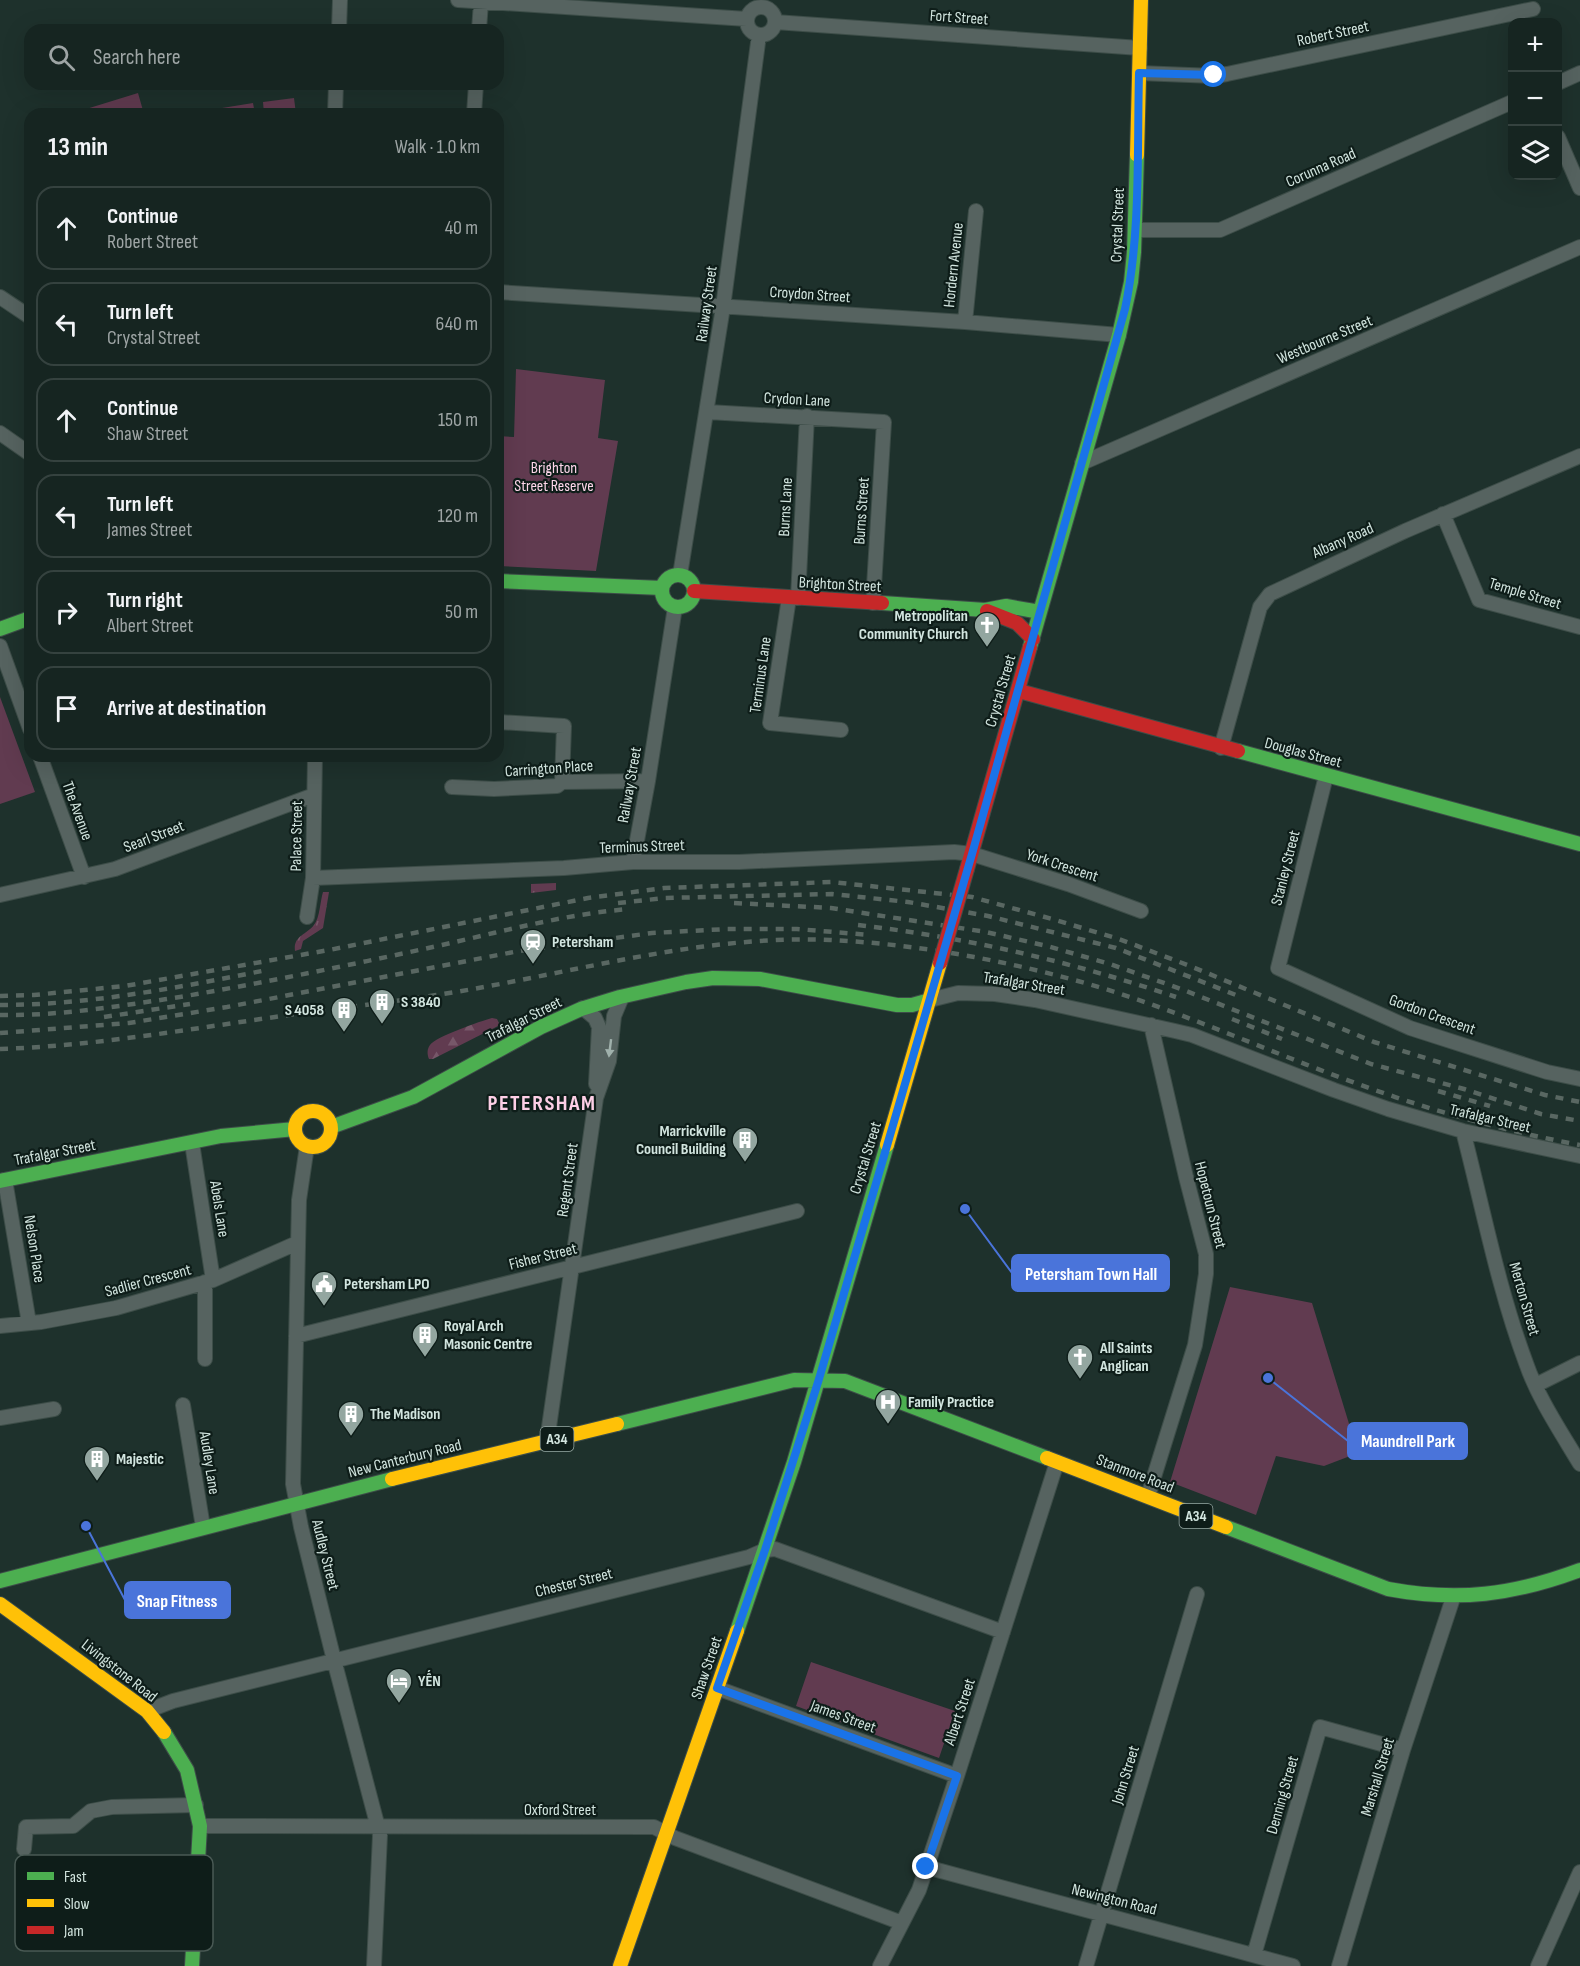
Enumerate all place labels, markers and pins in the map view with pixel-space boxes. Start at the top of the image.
place label: Metropolitan Community Church [859,607,968,644]
church icon: Metropolitan Community Church [972,610,1002,648]
station icon: Petersham [518,927,548,965]
place label: Petersham [552,933,613,952]
building icon: S 3840 [367,987,397,1025]
place label: S 3840 [401,993,441,1012]
building icon: S 4058 [329,995,359,1033]
place label: S 4058 [285,1001,324,1020]
place label: Marrickville Council Building [636,1122,726,1159]
building icon: Marrickville Council Building [730,1125,760,1163]
callout: Petersham Town Hall [1012,1255,1169,1291]
public building icon: Petersham LPO [309,1269,339,1307]
place label: Petersham LPO [344,1275,430,1294]
place label: Royal Arch Masonic Centre [444,1317,533,1354]
building icon: Royal Arch Masonic Centre [410,1320,440,1358]
place label: All Saints Anglican [1099,1339,1152,1376]
church icon: All Saints Anglican [1065,1342,1095,1380]
hospital icon: Family Practice [873,1387,903,1425]
place label: Family Practice [908,1393,994,1412]
building icon: The Madison [336,1399,366,1437]
place label: The Madison [370,1405,440,1424]
callout: Maundrell Park [1348,1423,1467,1459]
building icon: Majestic [82,1444,112,1482]
place label: Majestic [116,1450,164,1469]
callout: Snap Fitness [125,1582,230,1618]
hotel icon: YẾN [384,1666,414,1704]
place label: YẾN [418,1669,441,1691]

